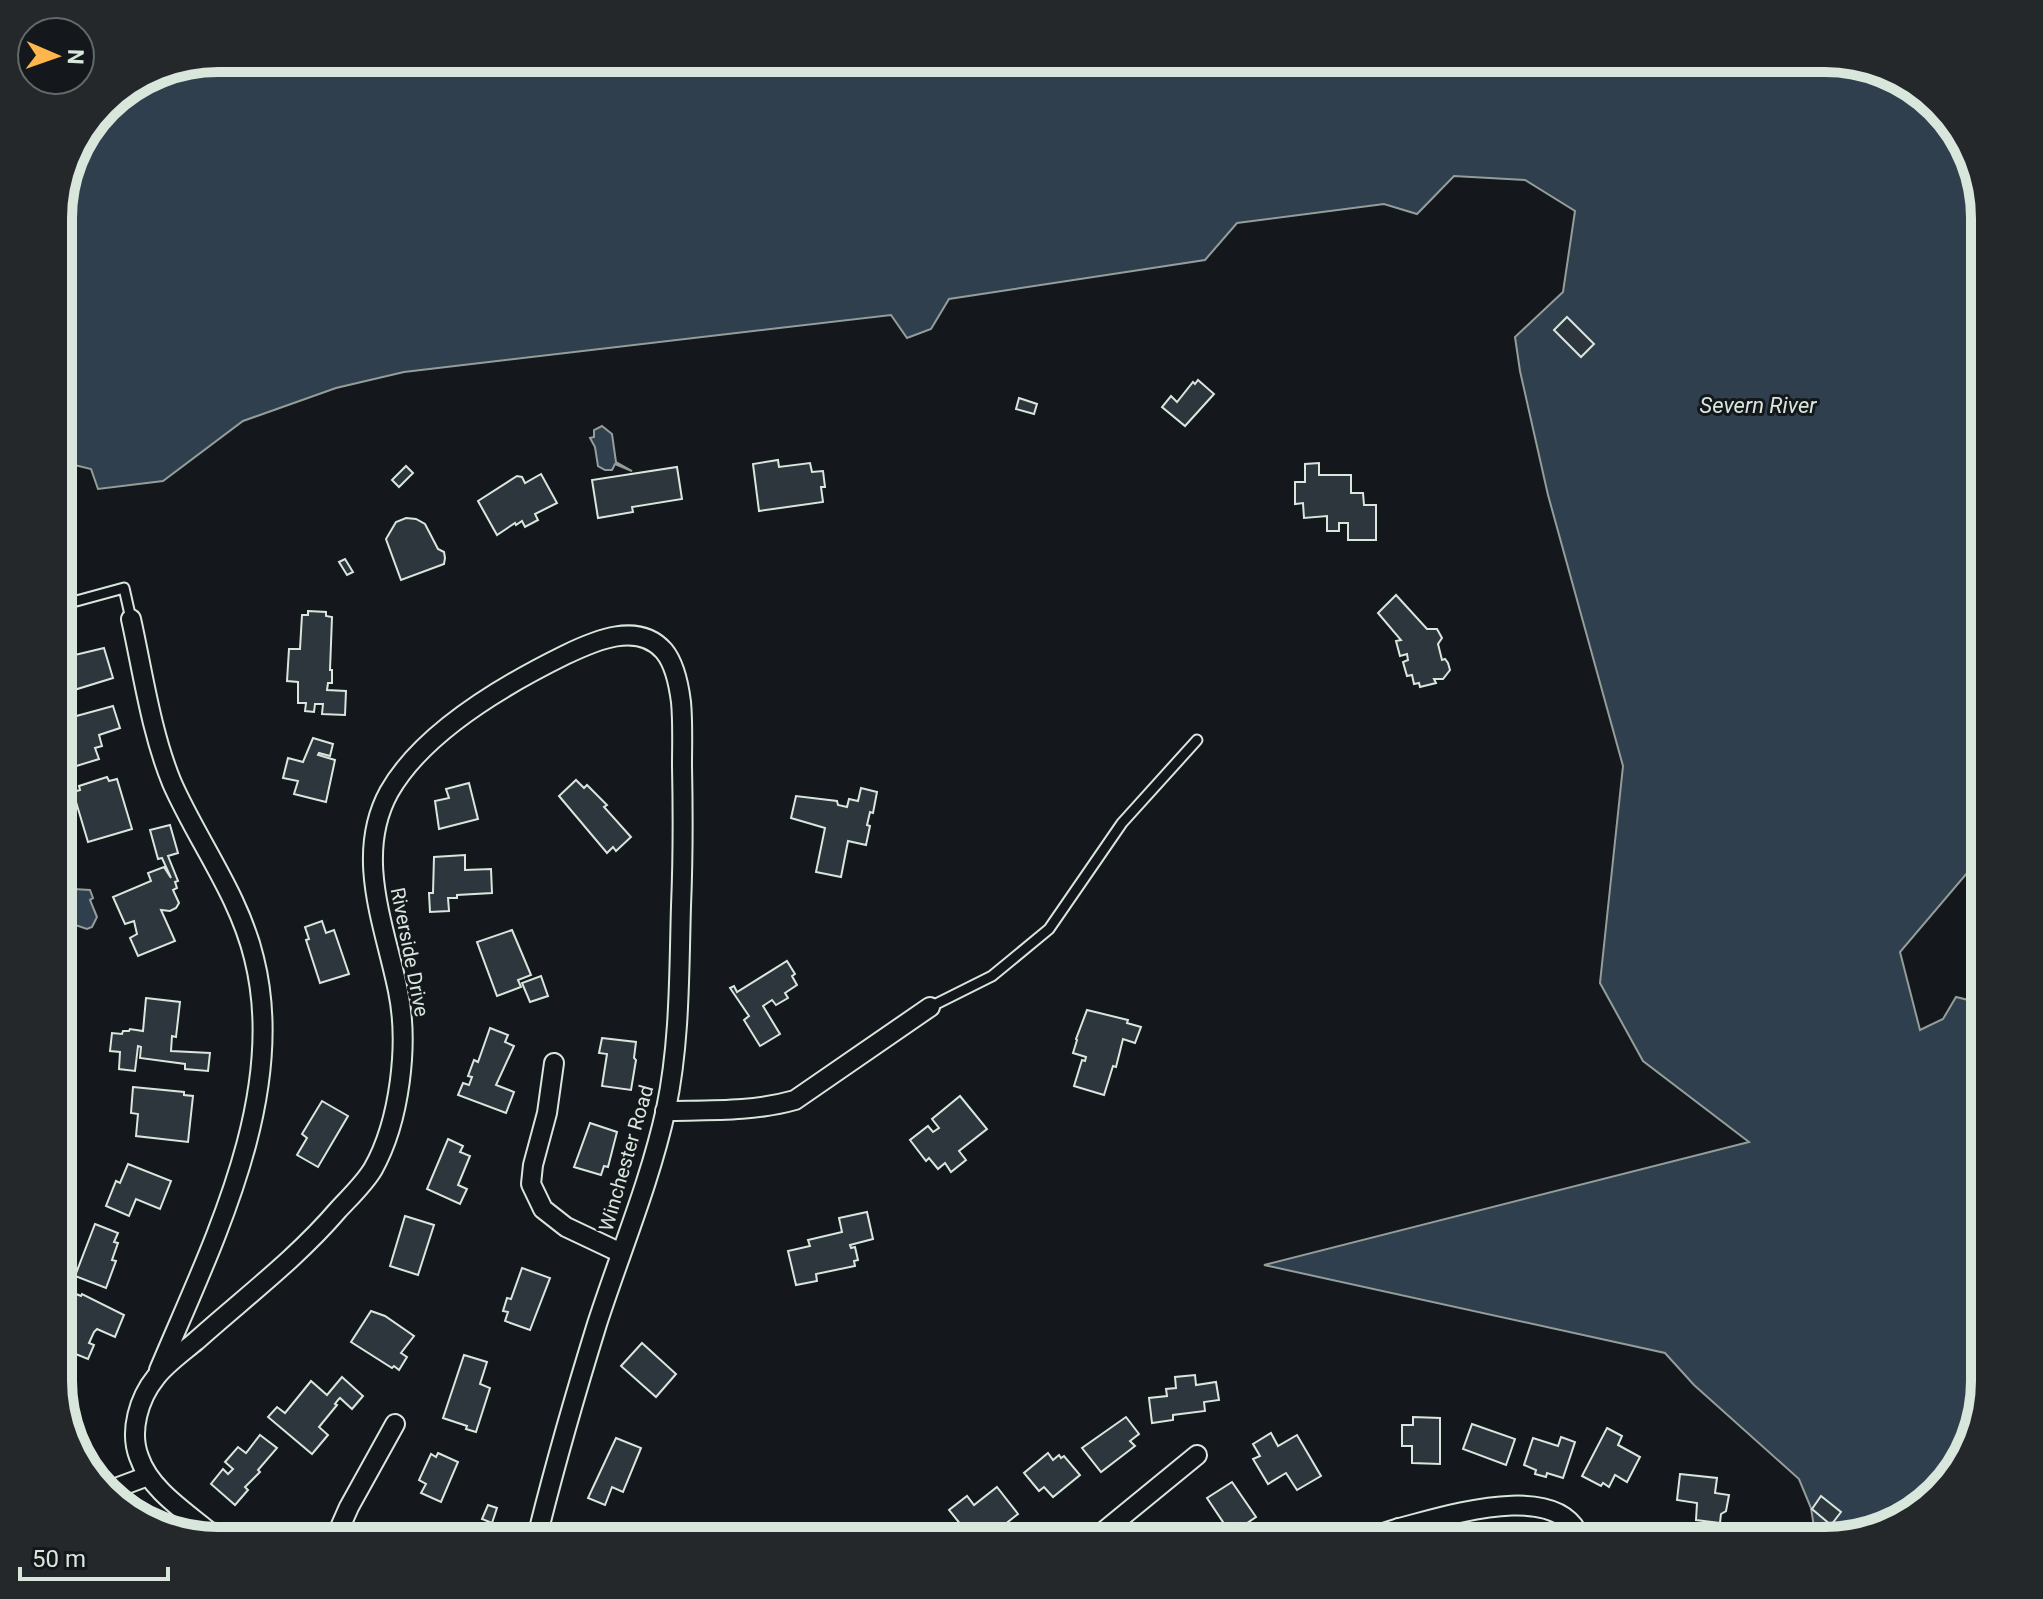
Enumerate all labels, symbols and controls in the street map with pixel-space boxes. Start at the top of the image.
north arrow [16,16,96,96]
text: N [63,48,88,65]
water label: Severn River [1700,393,1817,418]
street label: Riverside Drive [386,885,434,1019]
street label: Winchester Road [594,1082,658,1234]
scale bar [20,1531,168,1581]
text: 50 m [32,1545,86,1573]

